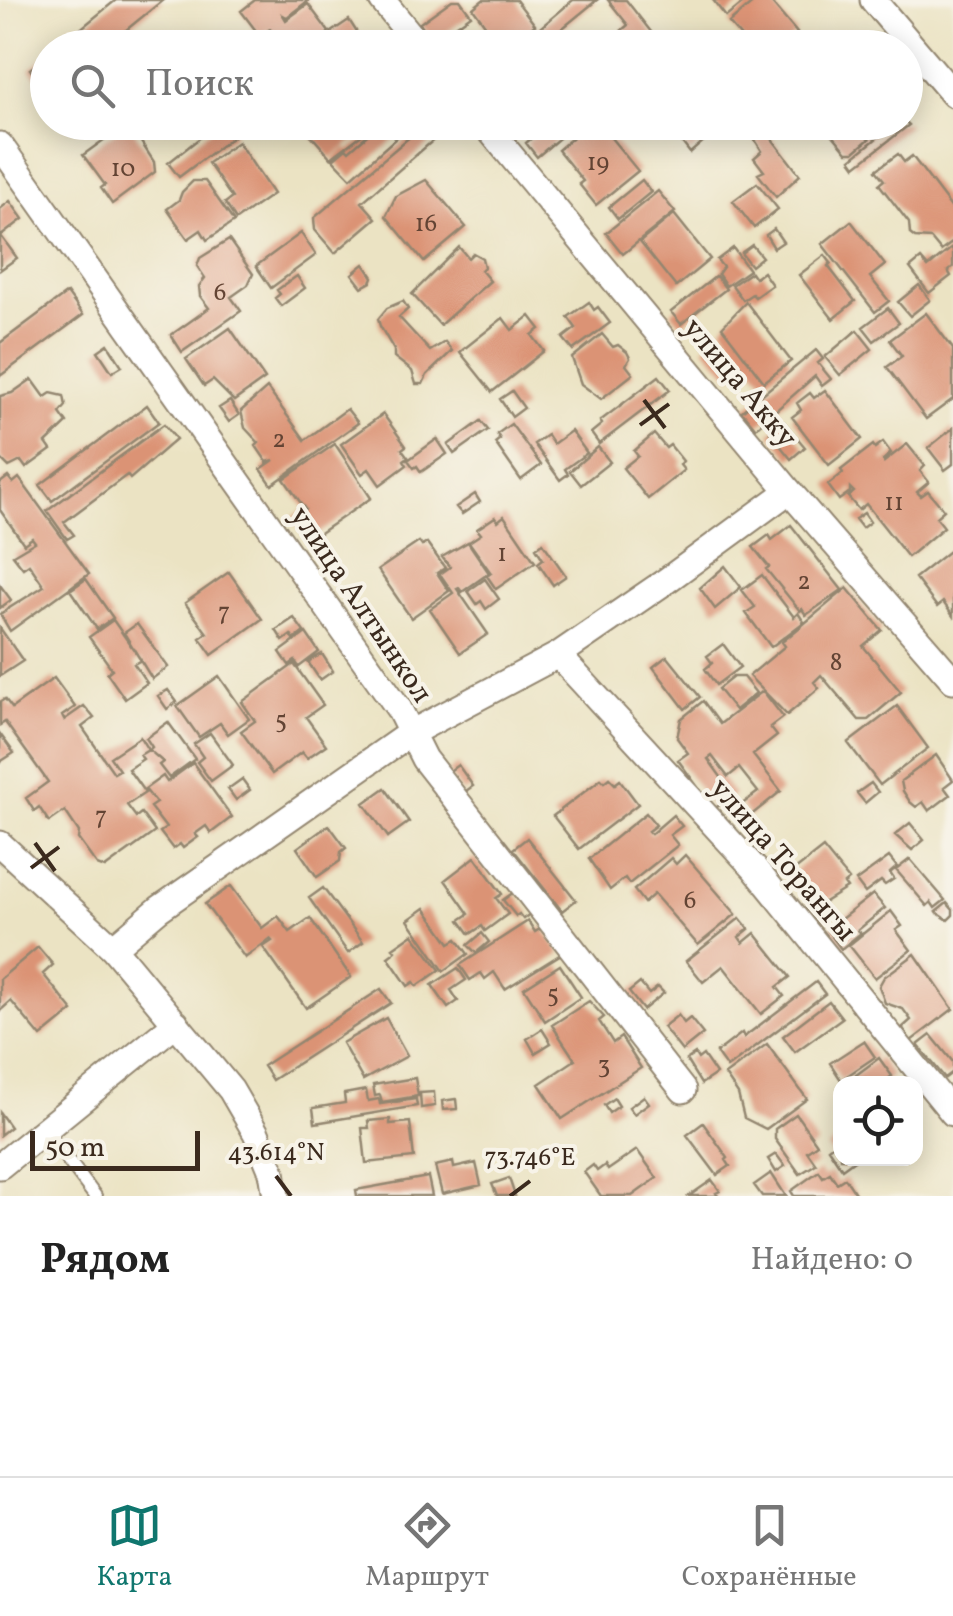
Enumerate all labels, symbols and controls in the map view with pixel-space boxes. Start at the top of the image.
search box [30,30,923,140]
icon: search [65,58,120,113]
text: Поиск [145,59,254,112]
house number: 19 [587,146,609,181]
house number: 10 [111,152,135,187]
house number: 16 [415,207,437,242]
house number: 6 [214,276,226,311]
street label: улица Акку [672,309,807,458]
house number: 2 [272,423,286,458]
house number: 11 [884,486,904,521]
street label: улица Алтынкол [279,498,442,712]
house number: 1 [497,537,507,572]
house number: 2 [797,565,811,600]
house number: 7 [218,596,230,631]
house number: 8 [830,646,842,681]
house number: 5 [275,704,287,739]
street label: улица Торангы [699,769,865,951]
house number: 7 [95,800,107,835]
house number: 6 [684,884,696,919]
house number: 5 [547,978,559,1013]
house number: 3 [598,1049,610,1084]
map controls [833,1076,923,1166]
button: locate [833,1076,923,1166]
scale bar [30,1126,200,1170]
text: 50 m [45,1129,105,1168]
text: 43.614°N [227,1136,325,1171]
text: 73.746°E [485,1141,575,1176]
text: Рядом [40,1232,170,1291]
text: Найдено: 0 [751,1239,913,1283]
tab: Карта [96,1498,172,1597]
tab: Маршрут [365,1498,489,1597]
tab: Сохранённые [682,1498,857,1597]

